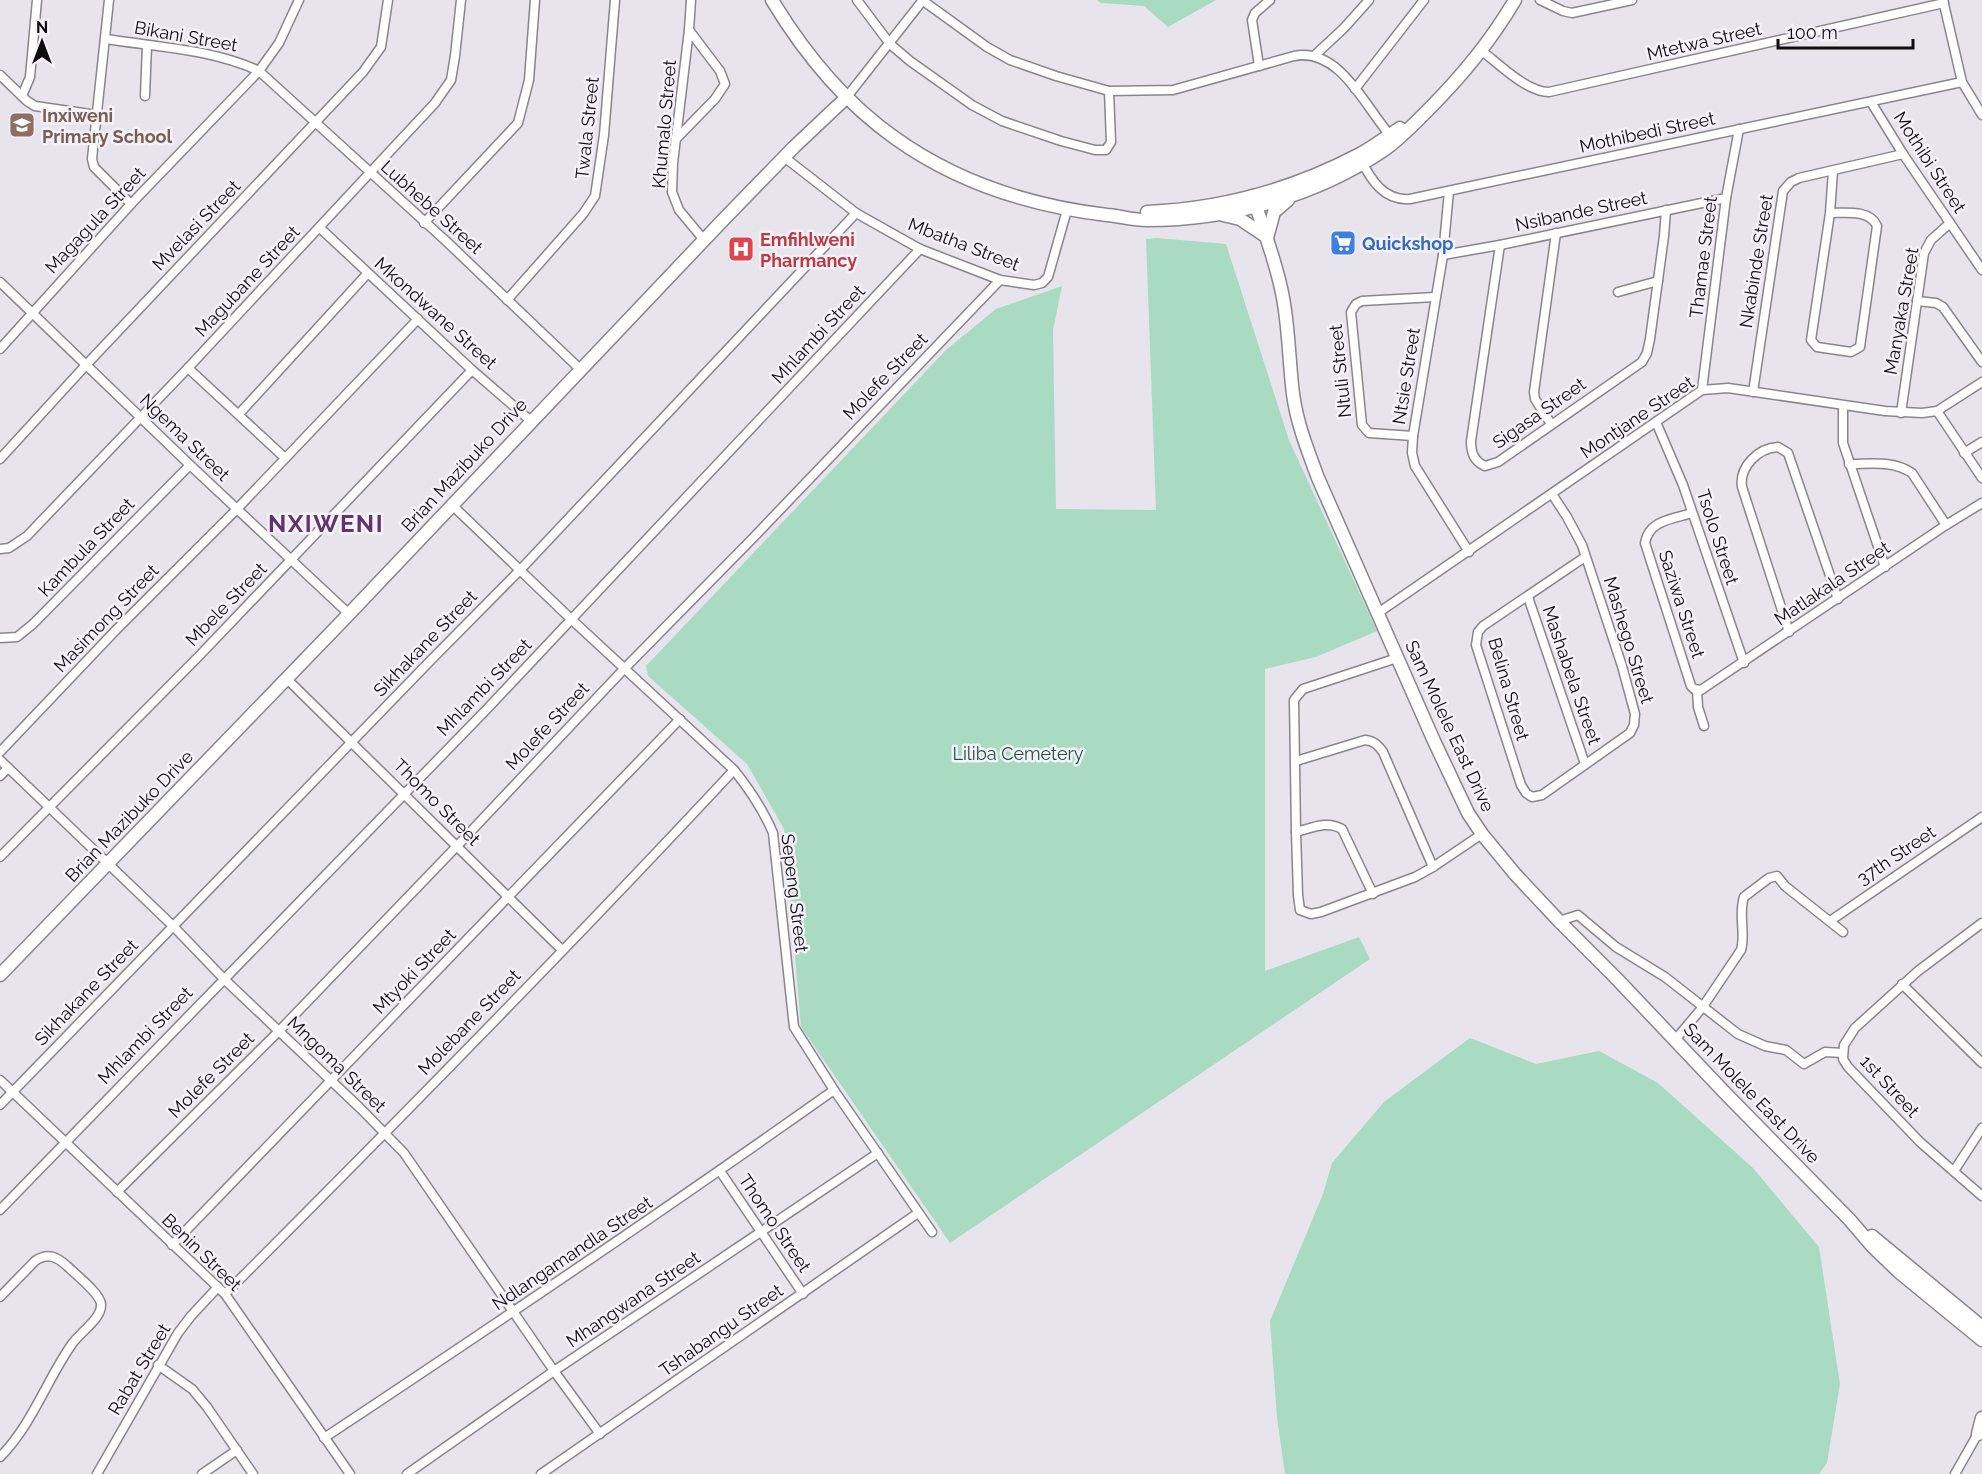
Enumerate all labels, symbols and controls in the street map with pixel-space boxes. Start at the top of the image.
north arrow [12,12,72,72]
scale bar [1778,12,1913,50]
street label: Bikani Street [133,17,239,55]
text: N [36,18,48,37]
street label: Mtetwa Street [1645,18,1763,64]
text: 100 m [1787,22,1838,43]
street label: Khumalo Street [648,59,680,189]
street label: Twala Street [571,76,603,180]
place label: Inxiweni Primary School [42,105,172,147]
street label: Mothibedi Street [1577,107,1717,157]
street label: Mothibi Street [1890,108,1970,216]
school or university icon: Inxiweni Primary School [7,110,37,140]
street label: Lubhebe Street [377,156,487,258]
street label: Magagula Street [40,163,150,277]
street label: Mvelasi Street [148,175,244,275]
street label: Nsibande Street [1513,187,1649,235]
street label: Nkabinde Street [1735,193,1777,329]
street label: Thamae Street [1685,195,1721,319]
street label: Mbatha Street [905,213,1023,275]
street label: Magubane Street [190,221,304,341]
supermarket icon: Quickshop [1328,228,1358,258]
place label: Emfihlweni Pharmancy [760,229,857,271]
place label: Quickshop [1362,233,1454,254]
hospital icon: Emfihlweni Pharmancy [726,234,756,264]
street label: Manyaka Street [1879,246,1923,376]
street label: Mkondwane Street [371,253,501,373]
street label: Mhlambi Street [767,280,869,388]
street label: Ntuli Street [1325,323,1355,419]
street label: Ntsie Street [1388,326,1424,426]
street label: Molefe Street [838,328,932,424]
street label: Montjane Street [1576,371,1698,463]
street label: Sigasa Street [1488,373,1590,453]
street label: Ngema Street [136,389,234,485]
street label: Brian Mazibuko Drive [397,394,531,536]
street label: Tsolo Street [1693,487,1743,587]
street label: Kambula Street [34,493,138,601]
district label: NXIWENI [268,509,384,538]
street label: Matlakala Street [1770,537,1894,629]
street label: Saziwa Street [1655,547,1709,661]
street label: Mbele Street [181,558,271,650]
street label: Masimong Street [49,560,163,676]
street label: Mashego Street [1600,574,1658,706]
street label: Sikhakane Street [369,586,481,700]
street label: Mashabela Street [1538,603,1606,747]
street label: Mhlambi Street [432,634,536,740]
street label: Belina Street [1484,635,1534,743]
street label: Sam Molele East Drive [1401,637,1499,815]
street label: Molefe Street [501,678,593,774]
park label: Liliba Cemetery [952,743,1084,764]
street label: Brian Mazibuko Drive [61,746,197,886]
street label: Thomo Street [389,754,485,850]
street label: 37th Street [1853,821,1939,889]
street label: Sepeng Street [777,833,813,953]
street label: Mtyoki Street [368,924,460,1018]
street label: Sikhakane Street [30,935,142,1049]
street label: Molebane Street [413,965,525,1079]
street label: Mhlambi Street [93,982,197,1088]
street label: Mngoma Street [283,1012,391,1116]
street label: Sam Molele East Drive [1680,1019,1825,1168]
street label: Molefe Street [164,1028,258,1122]
street label: 1st Street [1856,1051,1924,1121]
street label: Thomo Street [734,1170,816,1276]
street label: Ndlangamandla Street [488,1192,656,1314]
street label: Benin Street [158,1209,246,1295]
street label: Mhangwana Street [562,1246,704,1352]
street label: Tshabangu Street [655,1280,787,1380]
street label: Rabat Street [104,1320,174,1418]

